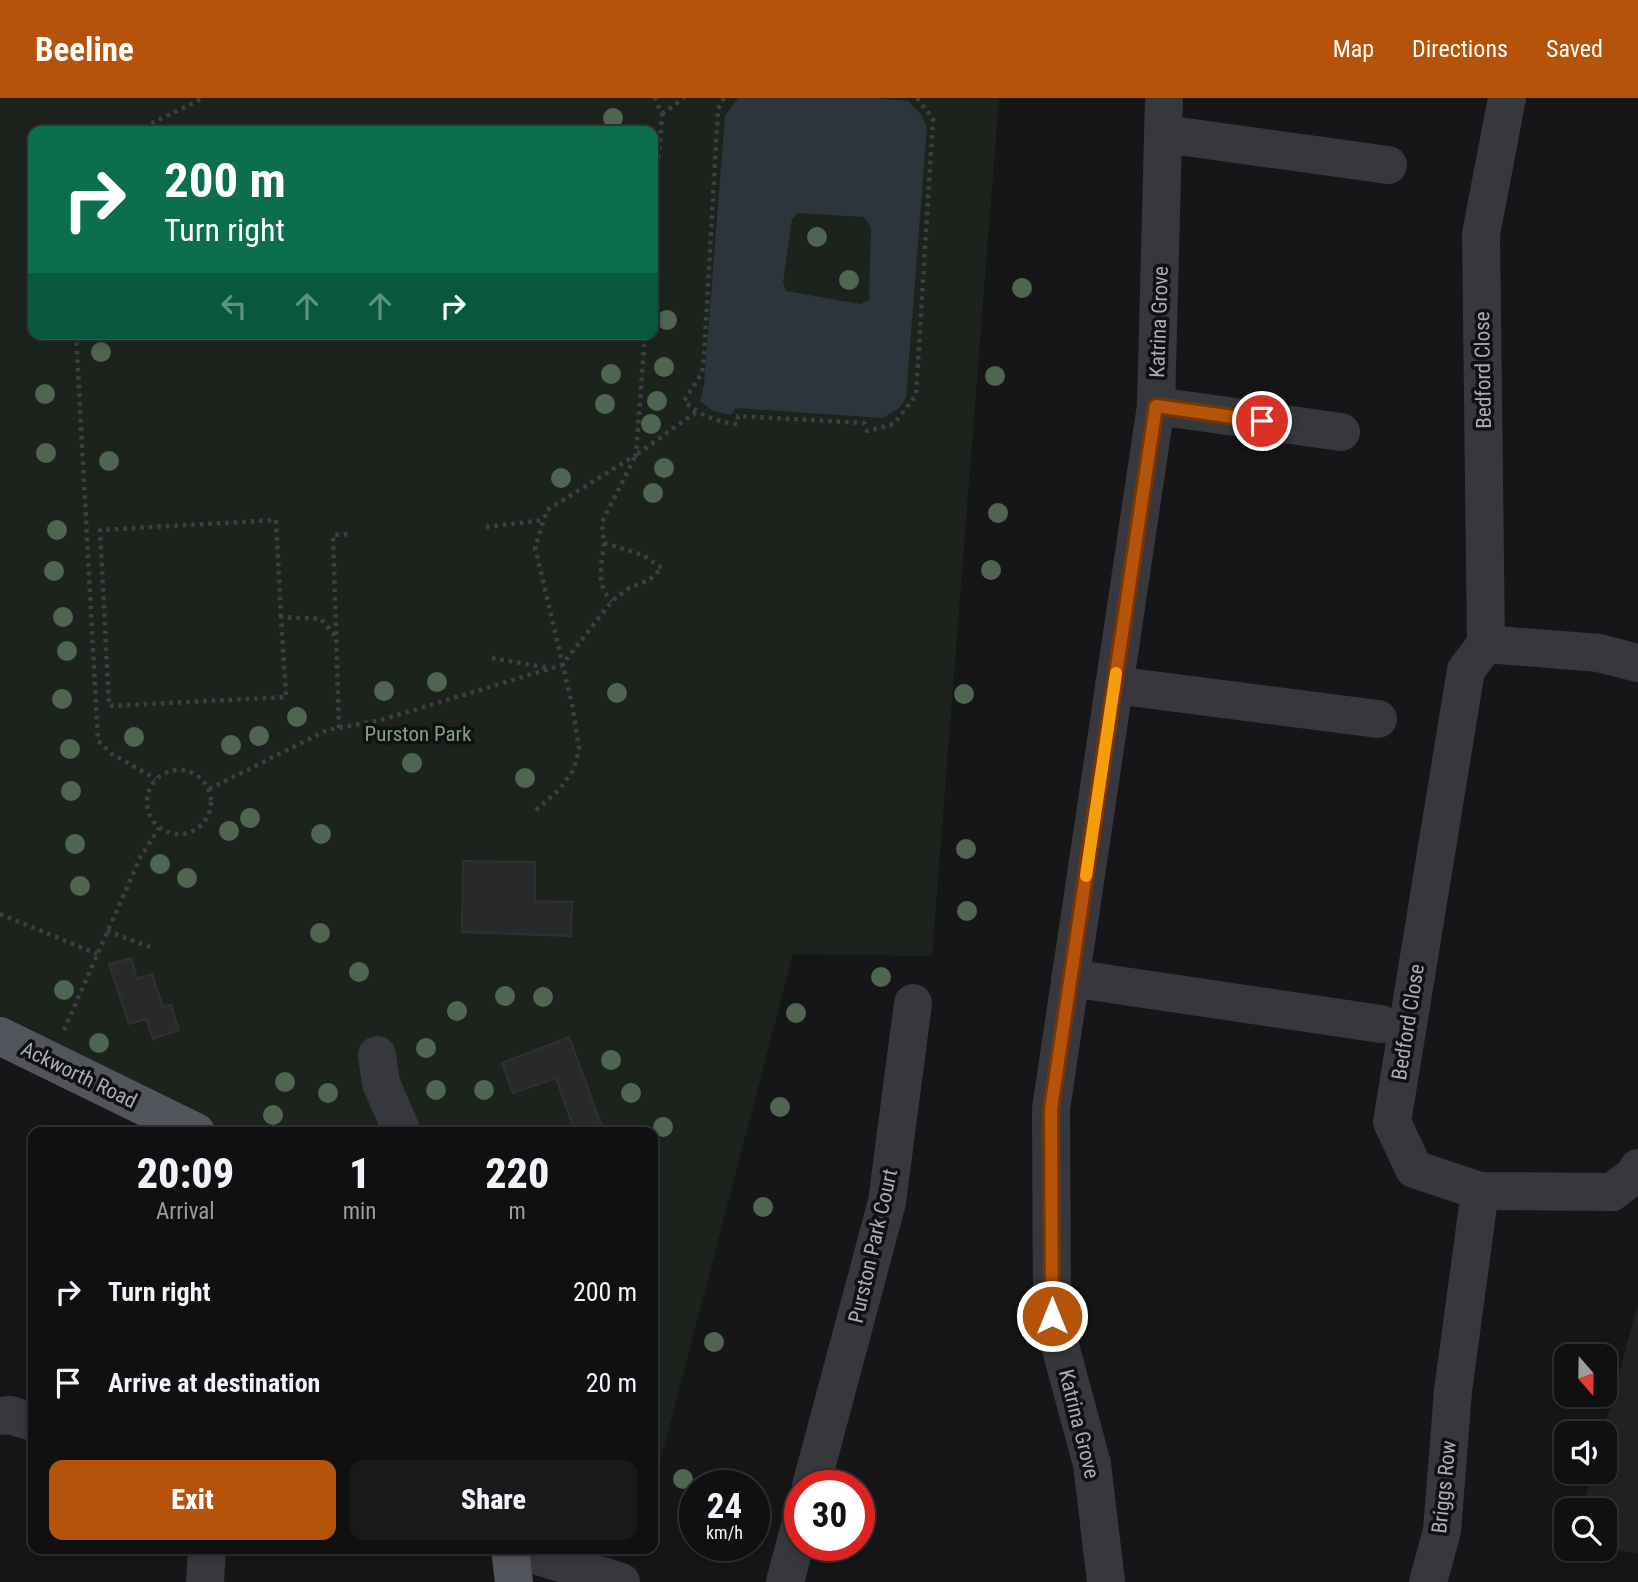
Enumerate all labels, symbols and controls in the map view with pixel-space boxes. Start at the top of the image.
text: Beeline [35,30,134,69]
text: Map [1333,35,1374,63]
text: Directions [1412,35,1508,63]
text: Saved [1546,35,1603,63]
text: 200 m [164,152,286,209]
icon: right [49,154,140,245]
text: Turn right [164,211,285,249]
street label: Katrina Grove [1145,266,1173,378]
icon: left [215,287,253,325]
icon: ahead [288,287,326,325]
icon: ahead [361,287,399,325]
icon: right [434,287,472,325]
street label: Bedford Close [1470,311,1496,429]
pin [1232,391,1292,451]
icon: arrive [1243,402,1281,440]
park label: Purston Park [365,722,472,746]
street label: Bedford Close [1387,962,1429,1082]
street label: Ackworth Road [17,1037,141,1113]
text: 20:09 [137,1149,234,1198]
text: 1 [349,1149,370,1198]
text: 220 [485,1149,549,1198]
street label: Purston Park Court [844,1167,902,1325]
text: Arrival [156,1198,215,1225]
text: min [343,1198,376,1225]
text: m [509,1198,526,1225]
icon: right [49,1273,87,1311]
text: Turn right [108,1277,210,1307]
text: 200 m [573,1277,637,1307]
position arrow [1015,1279,1089,1353]
north arrow [1554,1344,1617,1407]
map controls [1554,1344,1617,1561]
icon: arrive [49,1364,87,1402]
street label: Katrina Grove [1054,1367,1104,1481]
text: Arrive at destination [108,1368,320,1398]
text: 20 m [586,1368,637,1398]
button: sound [1554,1421,1617,1484]
street label: Briggs Row [1427,1439,1461,1535]
button: Exit [49,1460,336,1540]
button: Share [350,1460,637,1540]
speed limit sign: 30 [784,1470,875,1561]
text: 24 [707,1486,742,1527]
button: search [1554,1498,1617,1561]
text: km/h [706,1522,743,1543]

